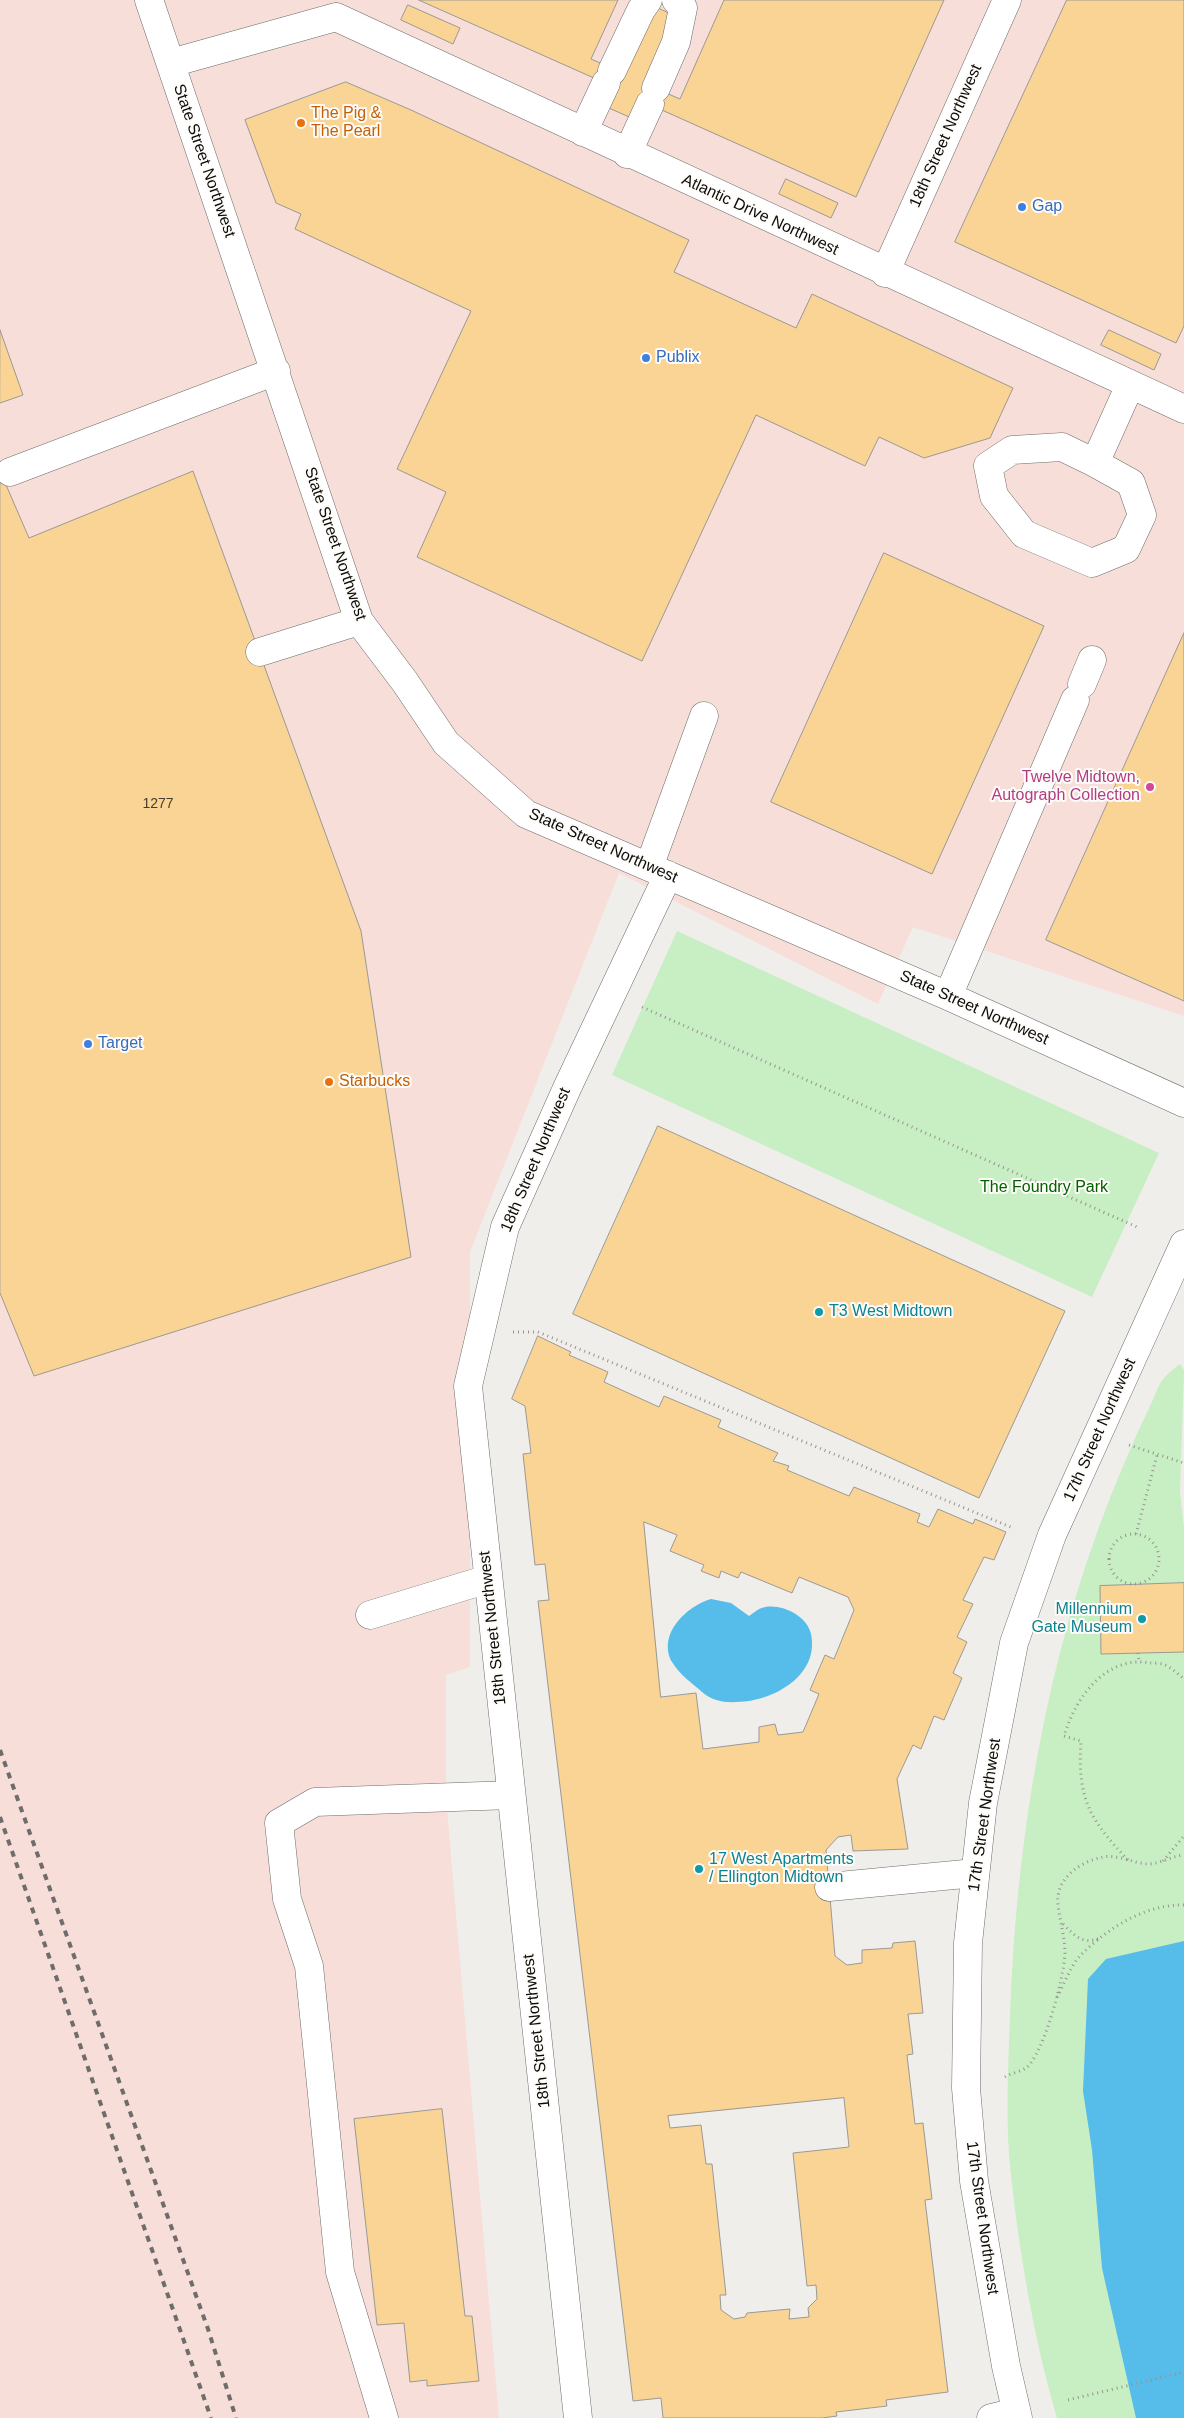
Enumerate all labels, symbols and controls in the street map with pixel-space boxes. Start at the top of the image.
street label: 18th Street Northwest [906,61,986,211]
street label: State Street Northwest [169,82,239,240]
place label: The Pig & The Pearl [311,104,381,142]
marker: The Pig & The Pearl [295,117,307,129]
street label: Atlantic Drive Northwest [679,170,841,260]
place label: Gap [1032,197,1062,217]
marker: Gap [1016,201,1028,213]
place label: Publix [656,348,700,368]
marker: Publix [640,352,652,364]
street label: State Street Northwest [300,465,370,623]
place label: Twelve Midtown, Autograph Collection [991,768,1140,806]
marker: Twelve Midtown, Autograph Collection [1144,781,1156,793]
house number: 1277 [142,796,174,812]
street label: State Street Northwest [526,804,680,888]
street label: State Street Northwest [897,966,1051,1050]
place label: Target [98,1034,142,1054]
marker: Target [82,1038,94,1050]
place label: Starbucks [339,1072,410,1092]
marker: Starbucks [323,1076,335,1088]
street label: 18th Street Northwest [497,1085,575,1235]
park label: The Foundry Park [980,1178,1108,1198]
place label: T3 West Midtown [829,1302,952,1322]
marker: T3 West Midtown [813,1306,825,1318]
street label: 17th Street Northwest [1060,1355,1140,1505]
street label: 18th Street Northwest [475,1550,511,1706]
place label: Millennium Gate Museum [1032,1600,1132,1638]
marker: Millennium Gate Museum [1136,1613,1148,1625]
street label: 17th Street Northwest [965,1737,1005,1893]
place label: 17 West Apartments / Ellington Midtown [709,1850,854,1888]
marker: 17 West Apartments / Ellington Midtown [693,1863,705,1875]
street label: 18th Street Northwest [519,1953,555,2109]
street label: 17th Street Northwest [962,2140,1002,2296]

